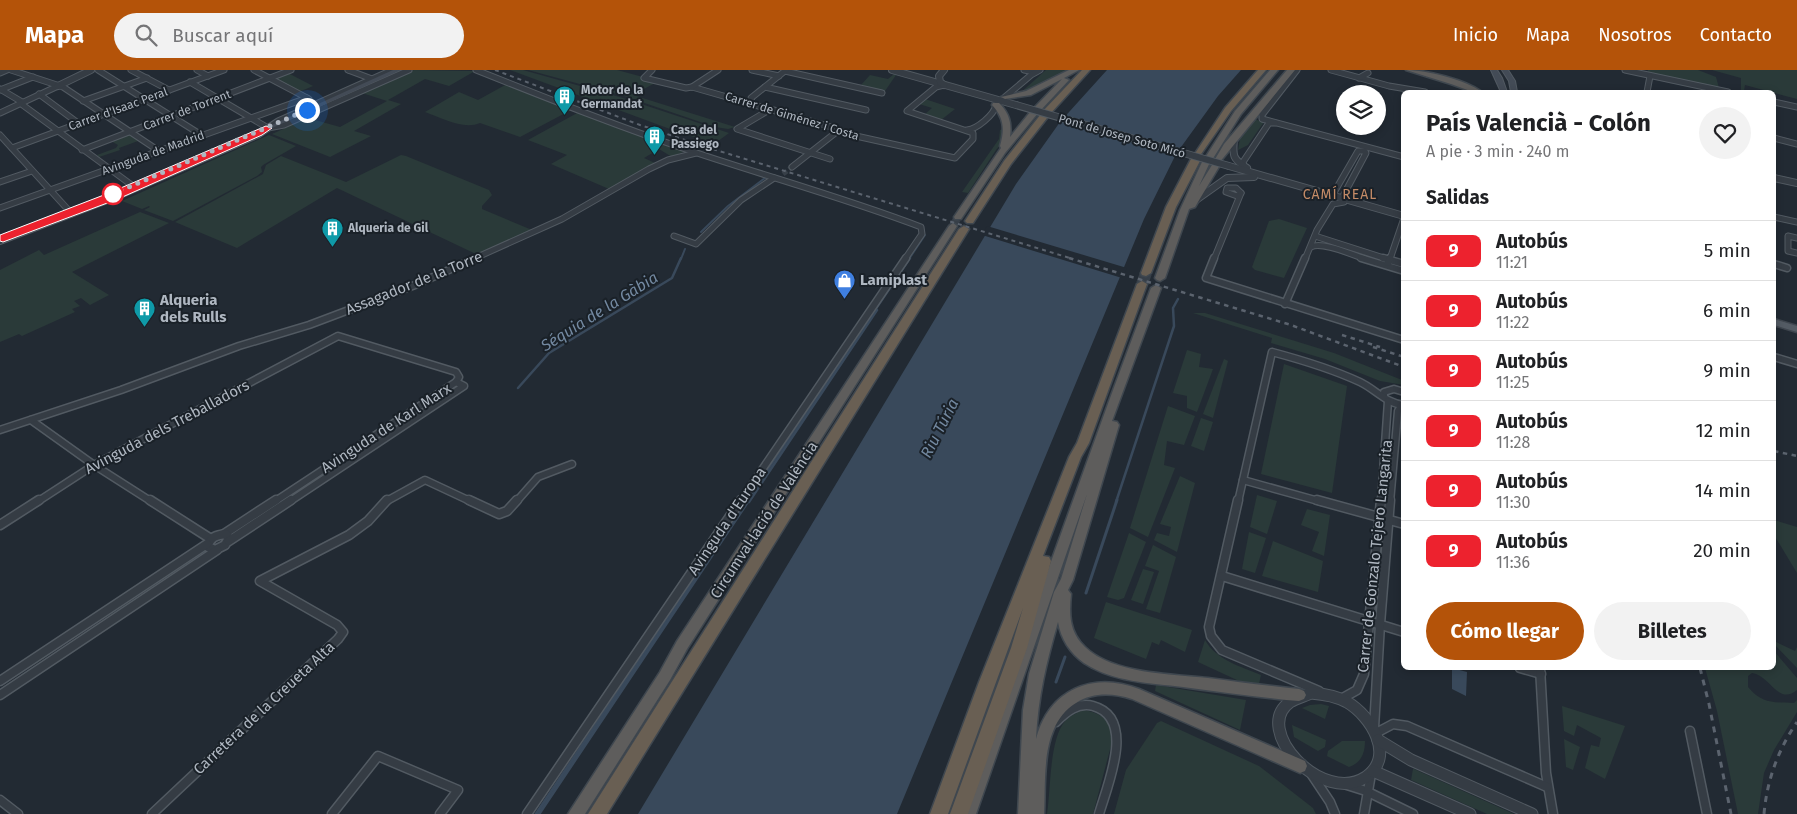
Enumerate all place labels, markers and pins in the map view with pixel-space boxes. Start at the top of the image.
place label: Motor de la Germandat [581,83,644,111]
building icon: Motor de la Germandat [553,85,577,116]
place label: Casa del Passiego [671,123,719,151]
building icon: Casa del Passiego [643,125,667,156]
unlabelled marker [102,183,124,205]
building icon: Alqueria de Gil [320,216,344,247]
place label: Alqueria de Gil [347,221,429,235]
shop icon: Lamiplast [832,268,856,299]
place label: Lamiplast [860,271,927,289]
place label: Alqueria dels Rulls [159,291,227,326]
building icon: Alqueria dels Rulls [132,297,156,328]

